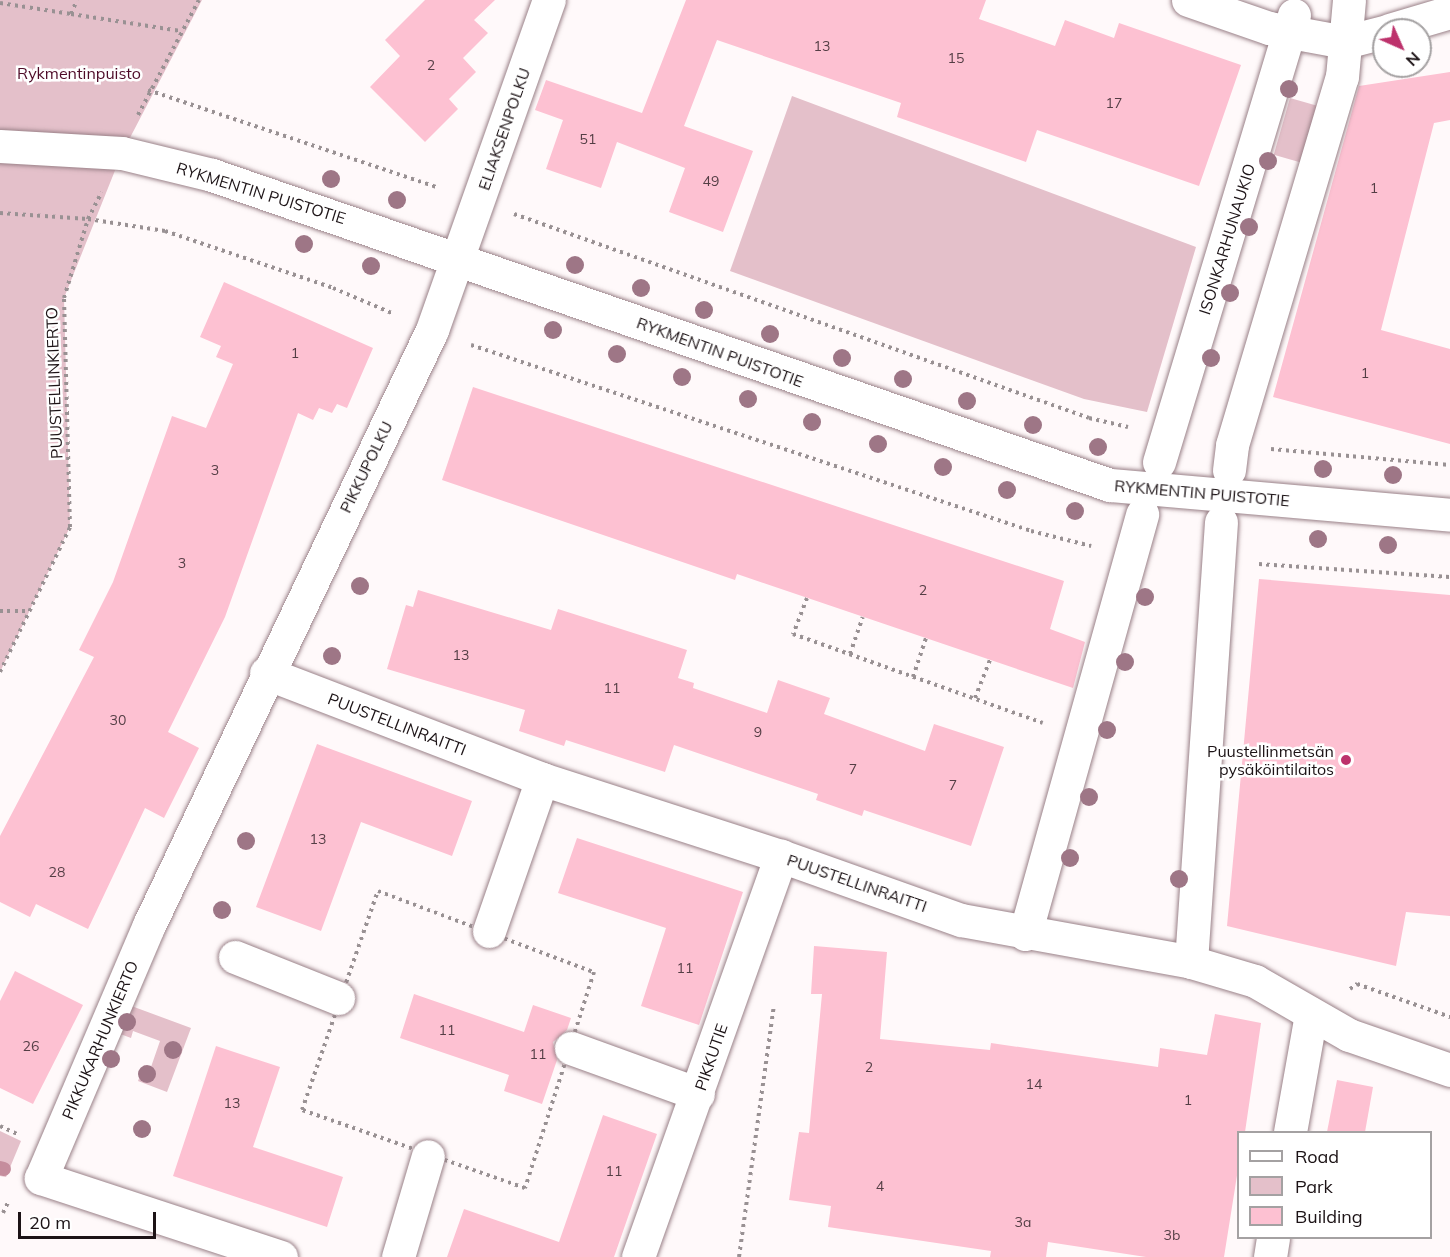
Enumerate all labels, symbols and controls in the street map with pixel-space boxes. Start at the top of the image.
north arrow [1372,18,1432,78]
house number: 13 [814,38,830,54]
text: N [1402,48,1425,71]
house number: 15 [948,50,964,66]
house number: 2 [427,57,435,73]
park label: Rykmentinpuisto [17,63,141,83]
street label: ELIAKSENPOLKU [474,65,534,193]
house number: 17 [1106,95,1122,111]
house number: 51 [580,131,596,147]
street label: RYKMENTIN PUISTOTIE [174,158,348,228]
street label: ISONKARHUNAUKIO [1195,161,1259,317]
house number: 49 [703,173,719,189]
house number: 1 [1370,180,1378,196]
street label: PUUSTELLINKIERTO [42,307,66,459]
street label: RYKMENTIN PUISTOTIE [634,313,806,391]
house number: 1 [291,345,299,361]
house number: 1 [1361,365,1369,381]
street label: PIKKUPOLKU [336,418,396,516]
house number: 3 [211,462,219,478]
street label: RYKMENTIN PUISTOTIE [1114,476,1290,510]
house number: 3 [178,555,186,571]
house number: 2 [919,582,927,598]
house number: 13 [453,647,469,663]
house number: 11 [604,680,620,696]
street label: PUUSTELLINRAITTI [325,689,469,759]
house number: 30 [110,712,126,728]
house number: 9 [754,724,762,740]
place label: Puustellinmetsän pysäköintilaitos [1207,741,1334,779]
marker: Puustellinmetsän pysäköintilaitos [1339,753,1353,767]
house number: 7 [849,761,857,777]
house number: 7 [949,777,957,793]
house number: 13 [310,831,326,847]
street label: PUUSTELLINRAITTI [785,850,929,916]
house number: 28 [49,864,65,880]
street label: PIKKUKARHUNKIERTO [58,958,142,1122]
house number: 11 [677,960,693,976]
street label: PIKKUTIE [691,1021,731,1093]
house number: 11 [439,1022,455,1038]
house number: 26 [23,1038,39,1054]
house number: 11 [530,1046,546,1062]
house number: 2 [865,1059,873,1075]
house number: 14 [1026,1076,1042,1092]
house number: 1 [1184,1092,1192,1108]
house number: 13 [224,1095,240,1111]
legend [1237,1131,1432,1239]
text: Road [1295,1145,1339,1168]
house number: 11 [606,1163,622,1179]
text: Park [1295,1175,1333,1198]
house number: 4 [876,1178,884,1194]
scale bar [21,1200,159,1238]
text: Building [1295,1205,1363,1228]
text: 20 m [29,1211,71,1234]
house number: 3a [1015,1214,1031,1230]
house number: 3b [1164,1227,1180,1243]

